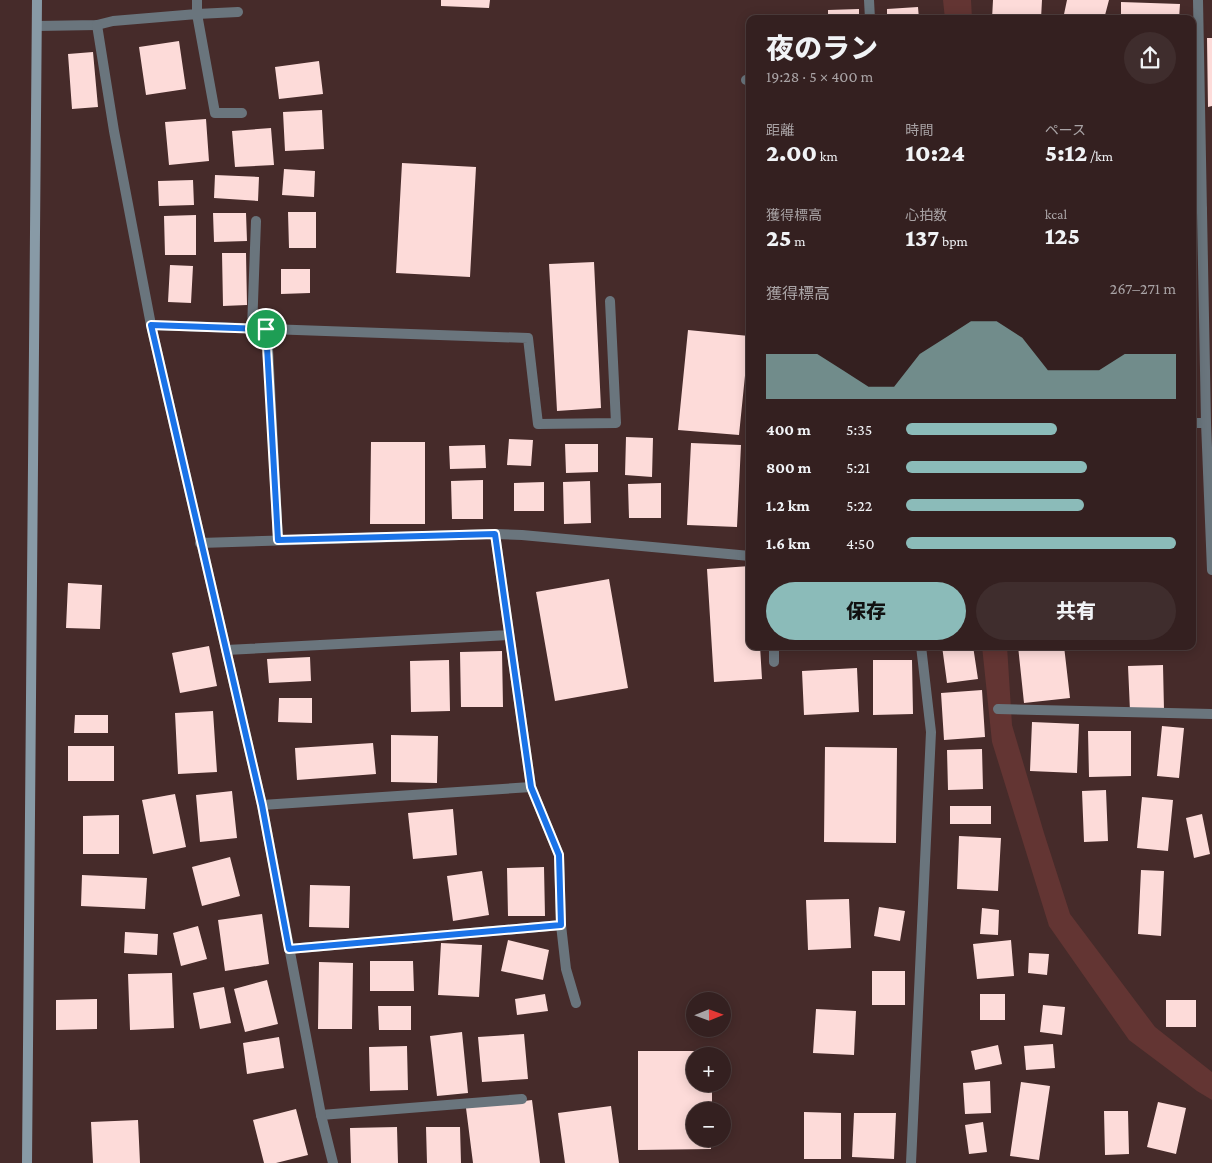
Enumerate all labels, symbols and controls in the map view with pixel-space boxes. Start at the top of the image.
button: share [1124,32,1176,84]
text: 夜のラン [766,33,878,64]
text: 19:28 · 5 × 400 m [766,68,873,85]
text: 距離 [766,122,794,138]
text: 時間 [905,122,933,138]
text: ペース [1045,122,1086,138]
text: 2.00 [766,139,817,166]
text: 10:24 [905,139,965,166]
text: 5:12 [1045,139,1087,166]
text: km [817,148,838,164]
text: /km [1087,148,1113,164]
text: kcal [1045,206,1067,222]
text: 獲得標高 [766,207,822,223]
text: 心拍数 [905,207,947,223]
text: 125 [1045,222,1080,249]
text: 25 [766,224,792,251]
text: 137 [905,224,939,251]
text: m [792,233,805,249]
text: bpm [939,233,968,249]
text: 267–271 m [1110,280,1176,297]
text: 獲得標高 [766,285,830,302]
pin [245,308,287,350]
icon: arrive [252,315,280,343]
text: 400 m [766,421,811,438]
text: 5:35 [846,421,872,438]
text: 800 m [766,459,811,476]
text: 5:21 [846,459,870,476]
text: 1.2 km [766,497,810,514]
text: 5:22 [846,497,872,514]
text: 1.6 km [766,535,810,552]
text: 4:50 [846,535,874,552]
button: 保存 [766,582,966,640]
button: 共有 [976,582,1176,640]
north arrow [686,992,731,1038]
map controls [686,992,731,1147]
button: + [686,1047,731,1092]
button: − [686,1102,731,1147]

